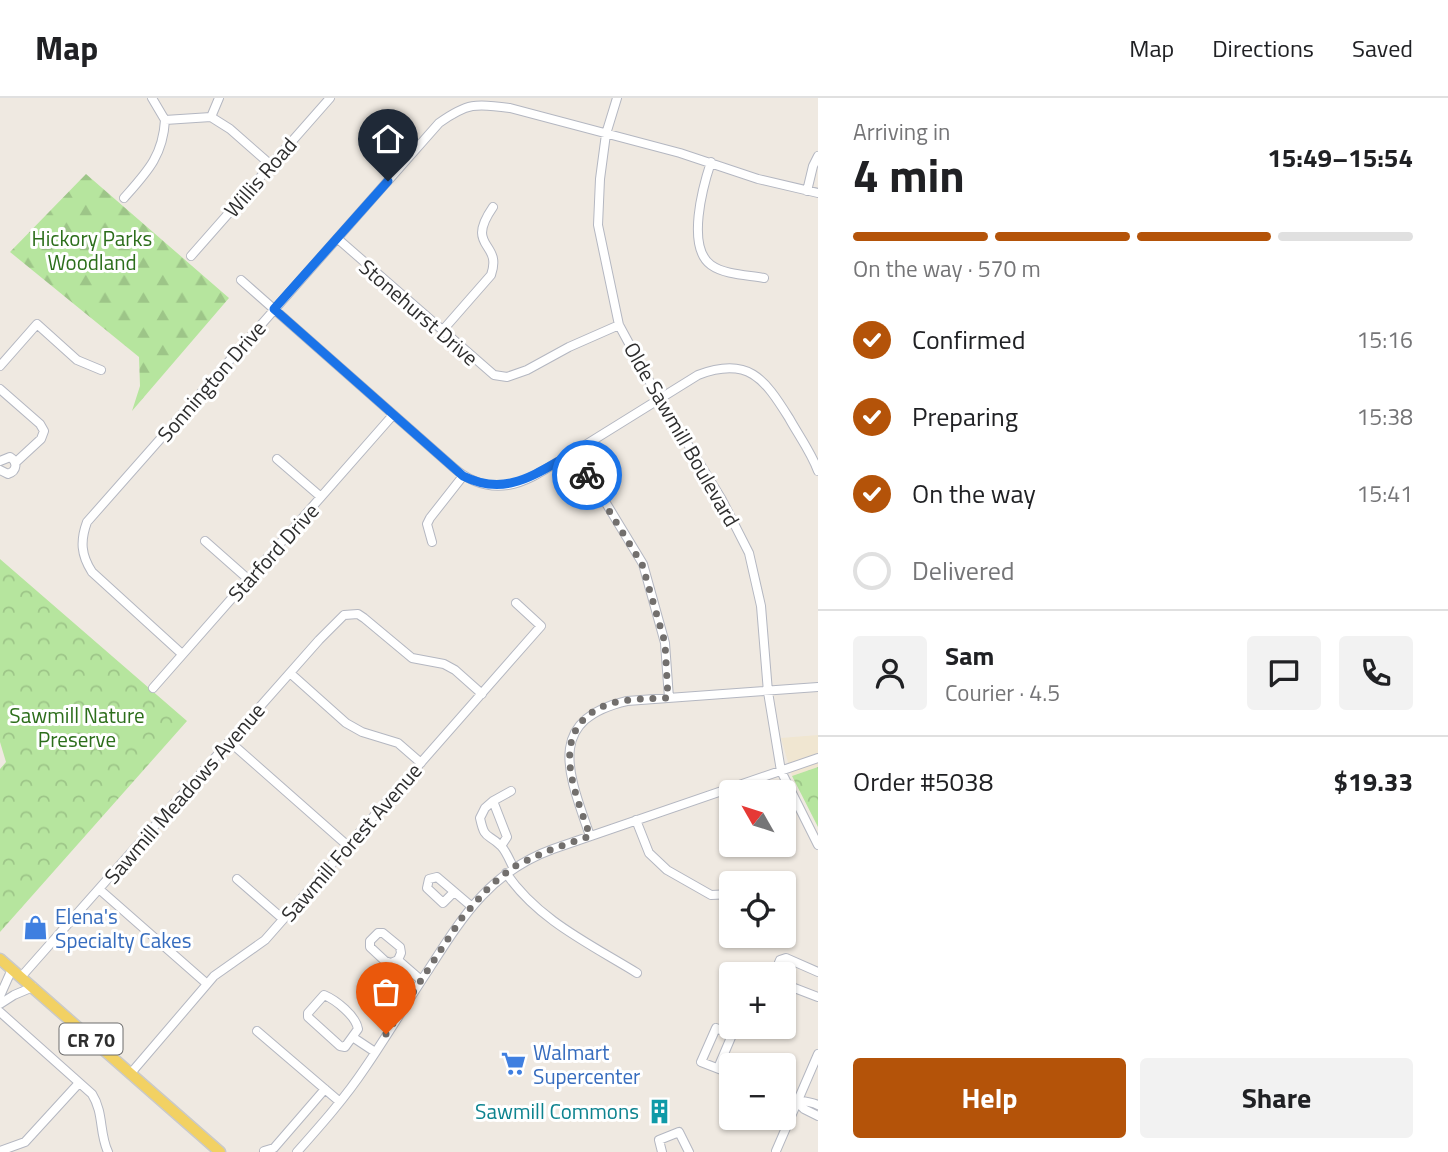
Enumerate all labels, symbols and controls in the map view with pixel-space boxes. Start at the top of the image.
text: Map [35,23,98,73]
text: Map [1129,30,1174,66]
text: Directions [1212,30,1314,66]
text: Saved [1352,30,1413,66]
pin [358,109,418,181]
text: Arriving in [853,114,950,149]
icon: home [369,120,407,158]
street label: Willis Road [216,130,304,224]
text: 15:49–15:54 [1267,138,1413,177]
text: 4 min [853,140,965,210]
park label: Hickory Parks Woodland [32,222,152,278]
street label: Stonehurst Drive [352,251,486,373]
text: On the way · 570 m [853,251,1041,286]
street label: Sonnington Drive [149,313,273,449]
text: Confirmed [912,320,1026,359]
icon: check [853,321,891,359]
text: 15:16 [1356,322,1413,357]
street label: Olde Sawmill Boulevard [616,336,748,532]
text: Preparing [912,397,1018,436]
icon: check [853,398,891,436]
text: 15:38 [1356,399,1413,434]
courier [552,440,622,510]
icon: bike [568,456,606,494]
text: On the way [912,474,1036,513]
icon: check [853,475,891,513]
text: 15:41 [1356,476,1413,511]
street label: Starford Drive [220,496,326,608]
text: Delivered [912,551,1015,590]
button: person [853,636,927,710]
text: Sam [945,636,994,675]
button: chat [1247,636,1321,710]
button: phone [1339,636,1413,710]
text: Courier · 4.5 [945,675,1060,710]
street label: Sawmill Meadows Avenue [96,695,272,891]
park label: Sawmill Nature Preserve [9,699,145,755]
street label: Sawmill Forest Avenue [273,756,429,928]
text: Order #5038 [853,762,993,801]
text: $19.33 [1334,762,1413,801]
north arrow [719,780,796,858]
map controls [719,780,796,1130]
button: locate [719,871,796,948]
place label: Elena's Specialty Cakes [55,900,191,956]
shop icon: Elena's Specialty Cakes [21,914,49,942]
pin [356,962,416,1034]
button: + [719,962,796,1039]
icon: bag [367,973,405,1011]
road number: CR 70 [60,1023,122,1054]
place label: Walmart Supercenter [533,1036,640,1092]
supermarket icon: Walmart Supercenter [499,1050,527,1078]
button: − [719,1053,796,1130]
button: Help [853,1058,1126,1138]
button: Share [1140,1058,1413,1138]
place label: Sawmill Commons [475,1095,639,1127]
building icon: Sawmill Commons [645,1097,673,1125]

